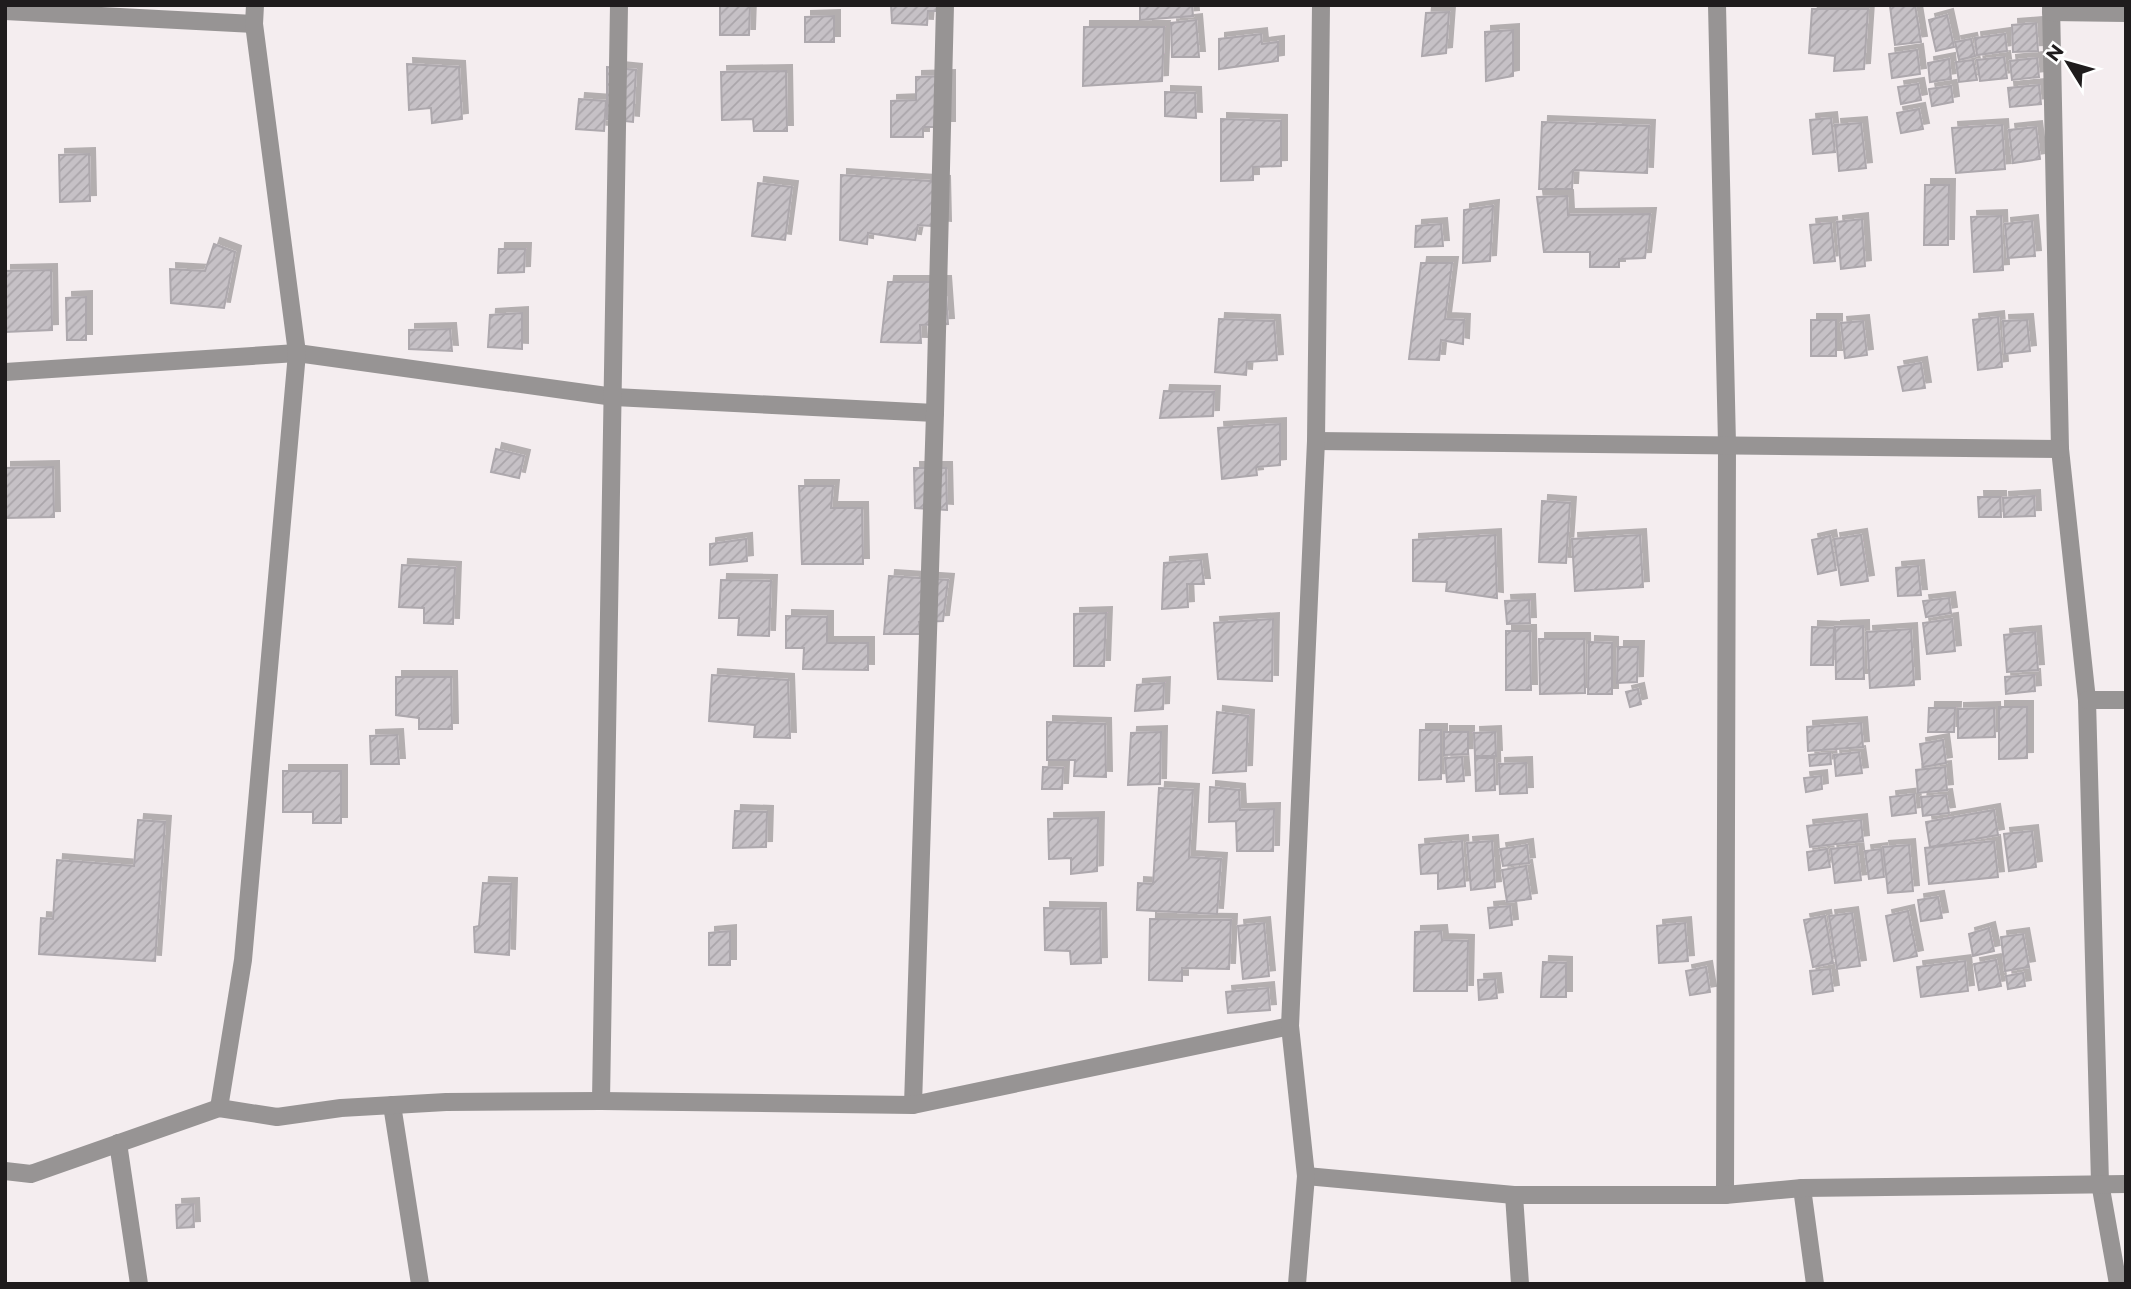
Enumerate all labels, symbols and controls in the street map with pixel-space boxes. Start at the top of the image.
north arrow [2033,28,2103,98]
text: N [2041,40,2069,66]

